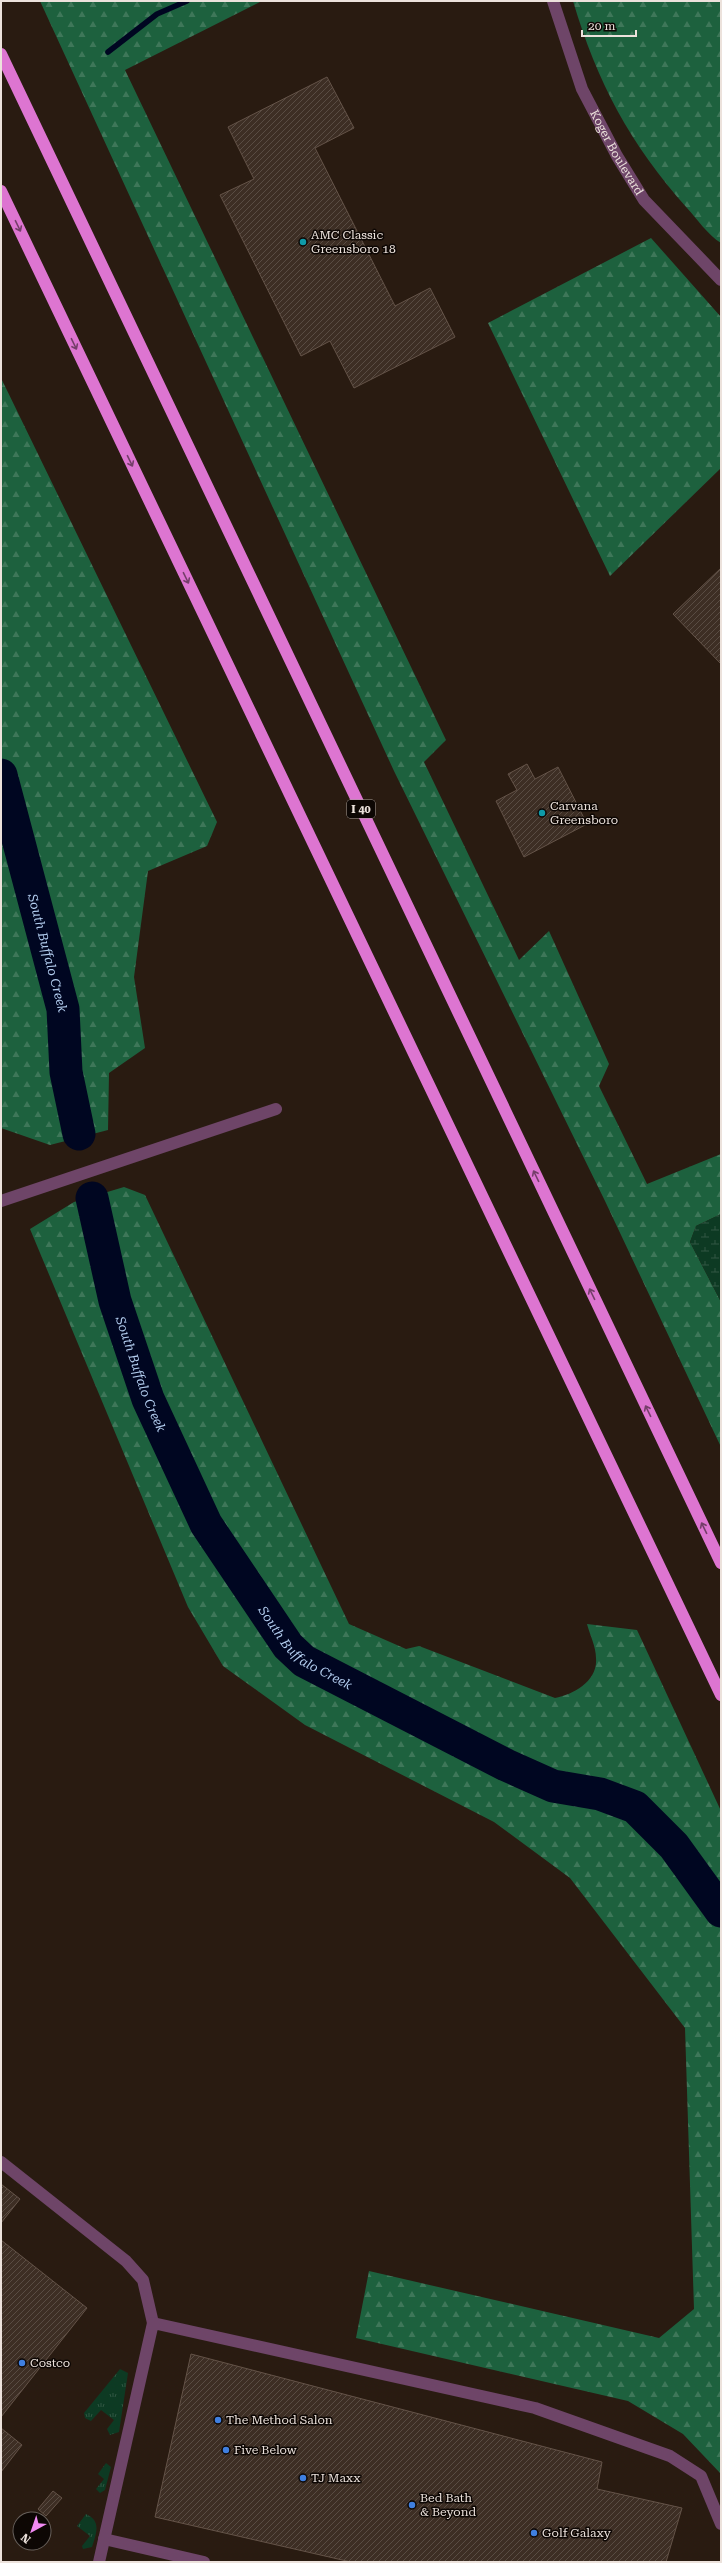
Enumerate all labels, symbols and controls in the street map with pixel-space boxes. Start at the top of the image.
scale bar [582,12,636,38]
text: 20 m [588,19,615,33]
street label: Koger Boulevard [587,107,646,198]
one-way arrow [15,220,22,232]
place label: AMC Classic Greensboro 18 [311,228,396,256]
marker: AMC Classic Greensboro 18 [298,237,308,247]
one-way arrow [71,337,78,349]
one-way arrow [127,455,134,467]
one-way arrow [183,572,190,584]
place label: Carvana Greensboro [550,799,618,827]
road number: I 40 [347,800,375,818]
marker: Carvana Greensboro [537,808,547,818]
water label: South Buffalo Creek [25,891,71,1015]
one-way arrow [532,1171,539,1183]
one-way arrow [588,1288,595,1300]
water label: South Buffalo Creek [112,1313,170,1435]
one-way arrow [644,1405,651,1417]
one-way arrow [700,1522,707,1534]
water label: South Buffalo Creek [255,1602,355,1693]
place label: Costco [30,2356,70,2370]
marker: Costco [17,2358,27,2368]
place label: The Method Salon [226,2413,333,2427]
marker: The Method Salon [213,2415,223,2425]
place label: Five Below [234,2443,297,2457]
marker: Five Below [221,2445,231,2455]
place label: TJ Maxx [311,2471,360,2485]
marker: TJ Maxx [298,2473,308,2483]
place label: Bed Bath & Beyond [420,2491,476,2519]
marker: Bed Bath & Beyond [407,2500,417,2510]
north arrow [12,2511,52,2551]
place label: Golf Galaxy [542,2526,612,2540]
marker: Golf Galaxy [529,2528,539,2538]
text: N [18,2530,33,2546]

